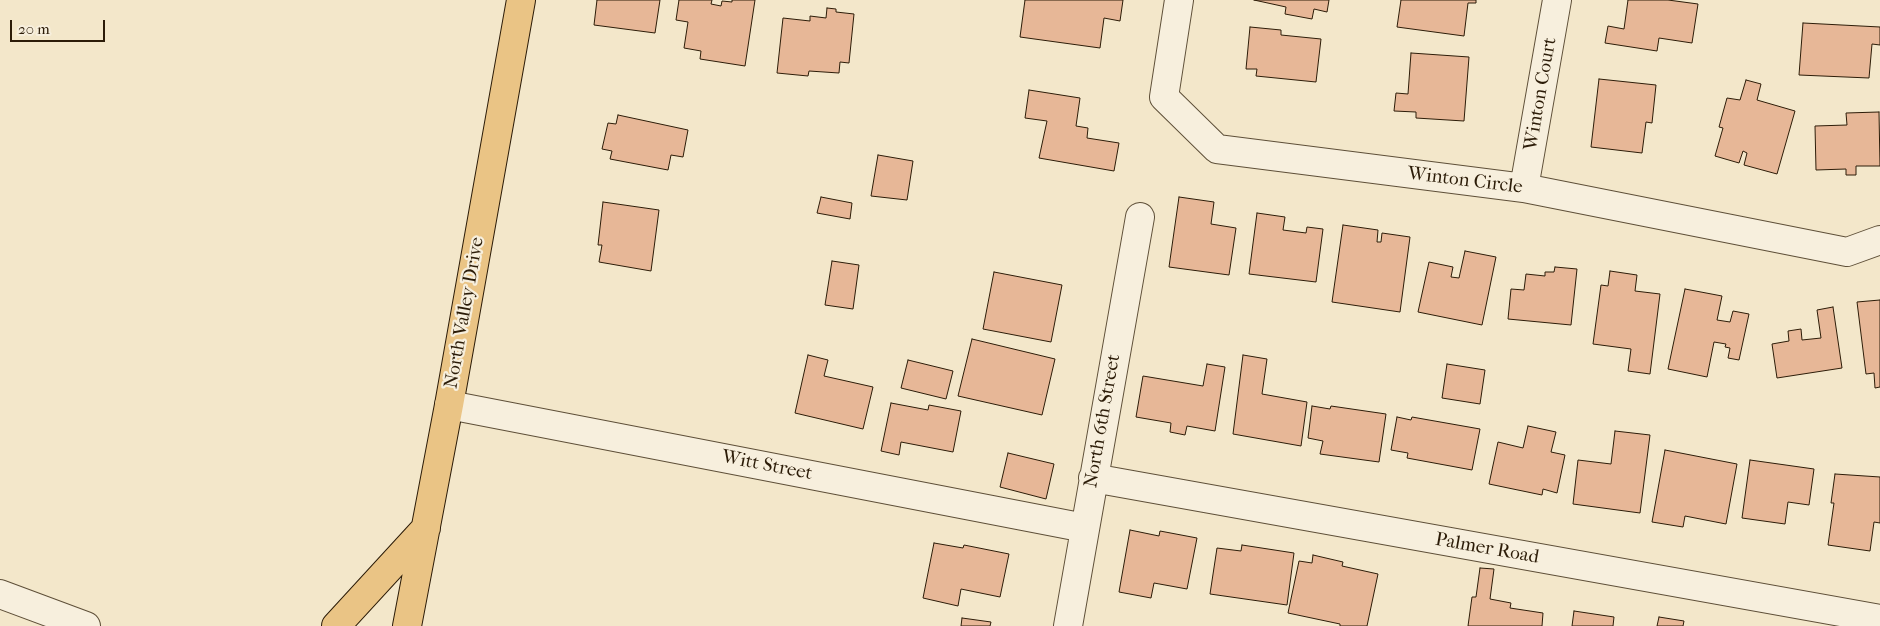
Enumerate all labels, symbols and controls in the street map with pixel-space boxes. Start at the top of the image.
scale bar [12,10,108,42]
text: 20 m [18,20,50,38]
street label: Winton Court [1520,36,1562,152]
street label: Winton Circle [1406,163,1524,199]
street label: North Valley Drive [440,236,490,390]
street label: North 6th Street [1080,352,1126,490]
street label: Witt Street [720,446,814,486]
street label: Palmer Road [1433,529,1541,569]

